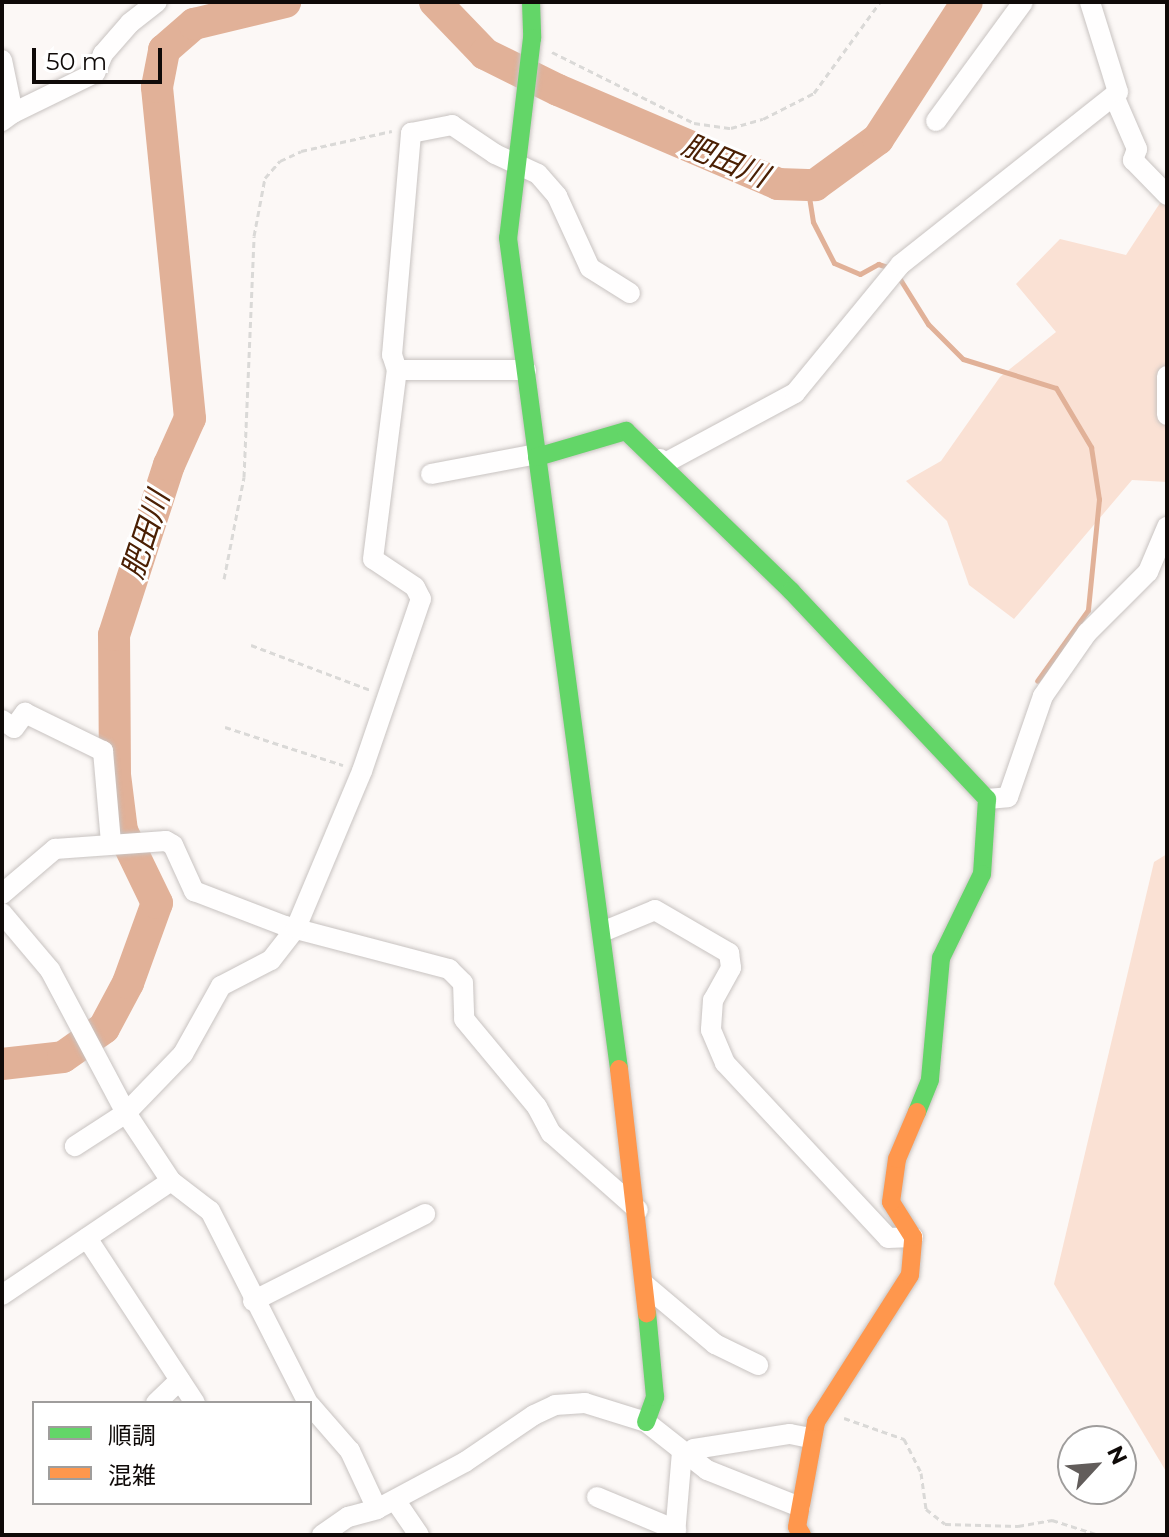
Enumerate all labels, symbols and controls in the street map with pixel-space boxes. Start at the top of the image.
scale bar [36,32,166,82]
text: 50 m [46,47,107,76]
water label: 肥田川 [677,127,773,195]
water label: 肥田川 [115,487,177,583]
legend [32,1401,312,1505]
text: 順調 [108,1421,156,1450]
north arrow [1057,1425,1137,1505]
text: N [1101,1441,1133,1469]
text: 混雑 [108,1461,156,1490]

